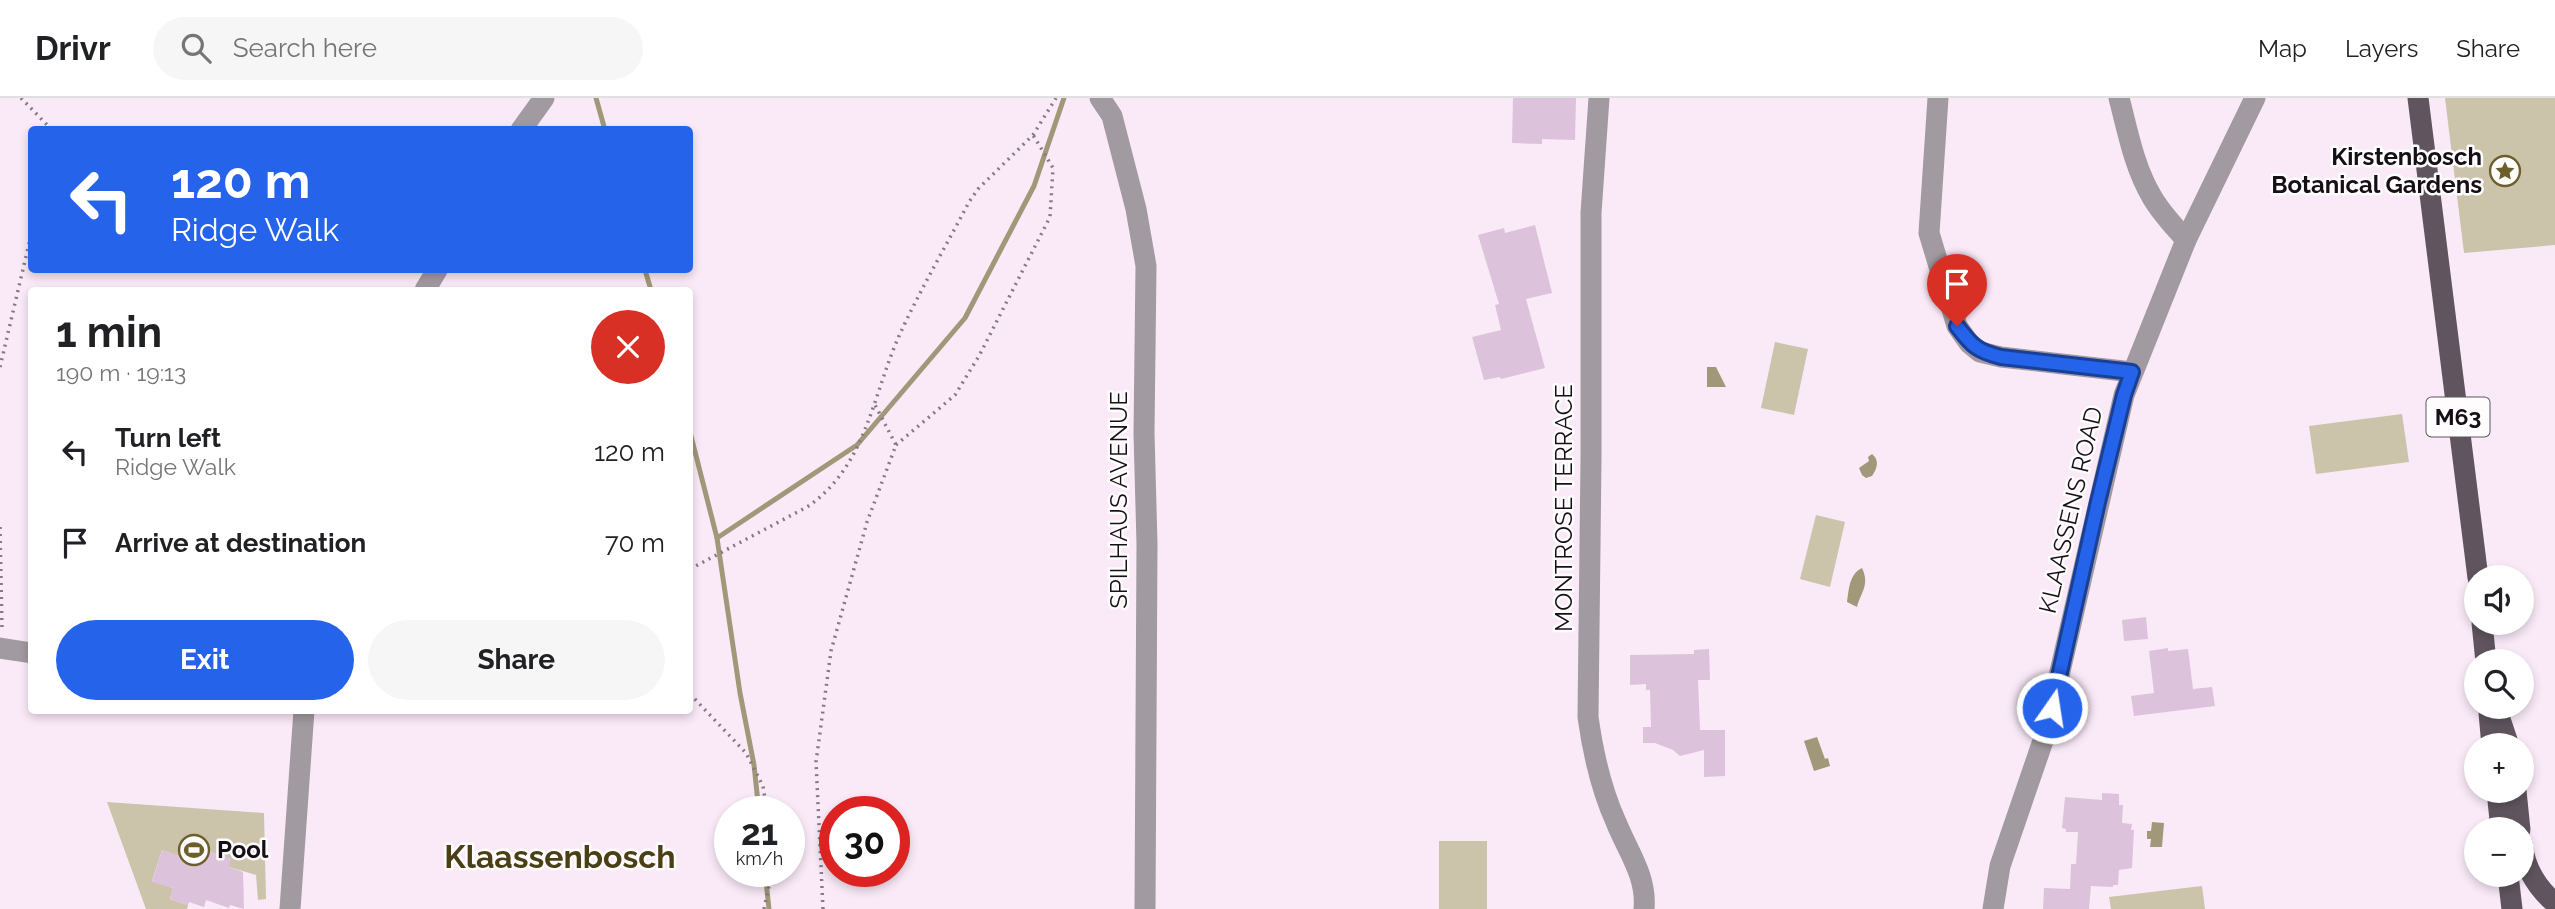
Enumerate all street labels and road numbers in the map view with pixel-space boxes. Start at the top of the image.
street label: MONTROSE TERRACE [1549,384,1578,632]
street label: SPILHAUS AVENUE [1104,391,1133,609]
road number: M63 [2426,398,2490,436]
street label: KLAASSENS ROAD [2033,404,2108,616]

